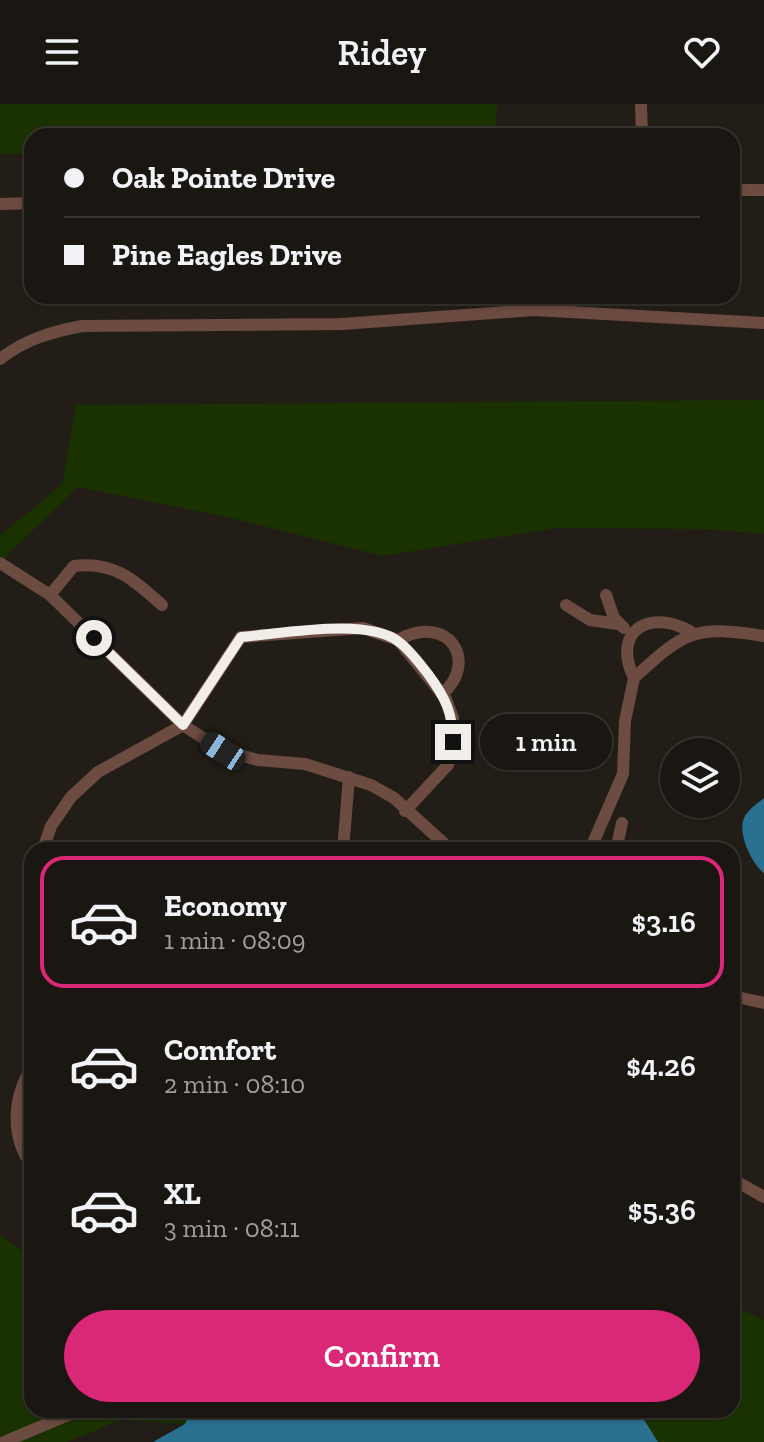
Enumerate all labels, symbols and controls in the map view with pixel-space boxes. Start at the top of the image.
icon: menu [40,30,84,74]
icon: heart [680,30,724,74]
text: Ridey [338,31,426,74]
text: Oak Pointe Drive [112,160,335,196]
text: Pine Eagles Drive [112,237,342,273]
route start [76,620,112,656]
callout: 1 min [481,714,613,770]
route end [435,724,471,760]
text: 1 min [515,726,577,758]
car [196,728,250,774]
map controls [660,738,740,818]
button: layers [660,738,740,818]
icon: car [68,886,140,958]
text: Economy [164,888,287,924]
text: $3.16 [631,904,696,940]
text: 1 min · 08:09 [164,924,306,956]
icon: car [68,1030,140,1102]
text: Comfort [164,1032,276,1068]
text: $4.26 [626,1048,696,1084]
text: 2 min · 08:10 [164,1068,305,1100]
icon: car [68,1174,140,1246]
text: XL [164,1176,201,1212]
text: $5.36 [628,1192,696,1228]
text: 3 min · 08:11 [164,1212,300,1244]
button: Confirm [64,1310,700,1402]

